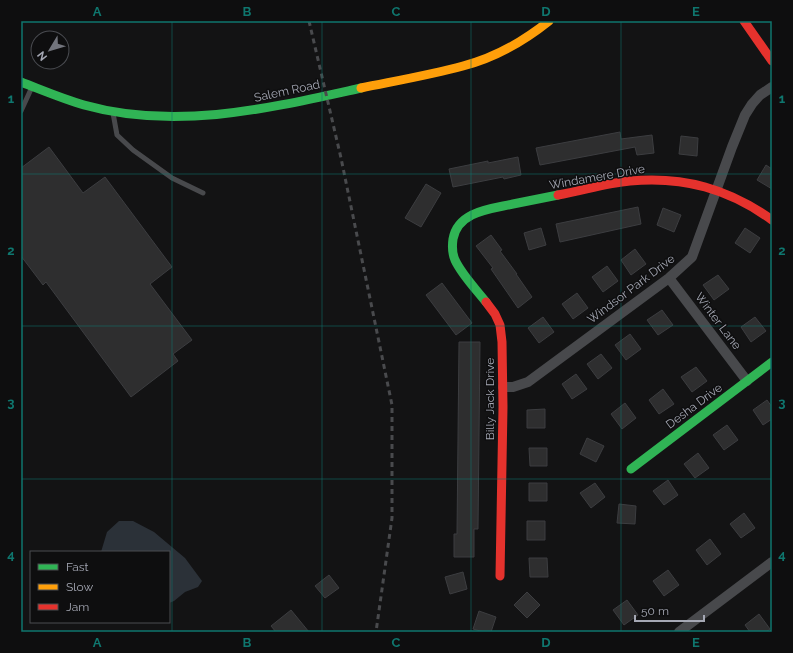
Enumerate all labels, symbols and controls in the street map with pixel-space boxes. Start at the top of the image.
text: A [93,4,102,19]
text: B [243,4,252,19]
text: C [392,4,401,19]
text: D [541,4,551,19]
text: E [692,4,700,19]
north arrow [30,30,70,70]
text: N [35,49,50,63]
street label: Salem Road [253,77,321,105]
text: 1 [8,91,15,106]
text: 1 [779,91,786,106]
street label: Windamere Drive [548,162,646,192]
text: 2 [7,243,15,258]
text: 2 [778,243,786,258]
street label: Windsor Park Drive [585,252,677,326]
street label: Winter Lane [692,290,744,352]
street label: Billy Jack Drive [483,358,497,440]
street label: Desha Drive [663,380,725,432]
text: 3 [7,395,15,410]
text: 3 [778,395,786,410]
text: 4 [7,547,15,562]
text: 4 [778,547,786,562]
legend [30,551,170,623]
text: Fast [66,560,89,574]
text: Slow [66,580,93,594]
scale bar [635,597,704,623]
text: Jam [66,600,89,614]
text: 50 m [641,604,669,618]
text: A [93,635,102,650]
text: B [243,635,252,650]
text: C [392,635,401,650]
text: D [541,635,551,650]
text: E [692,635,700,650]

